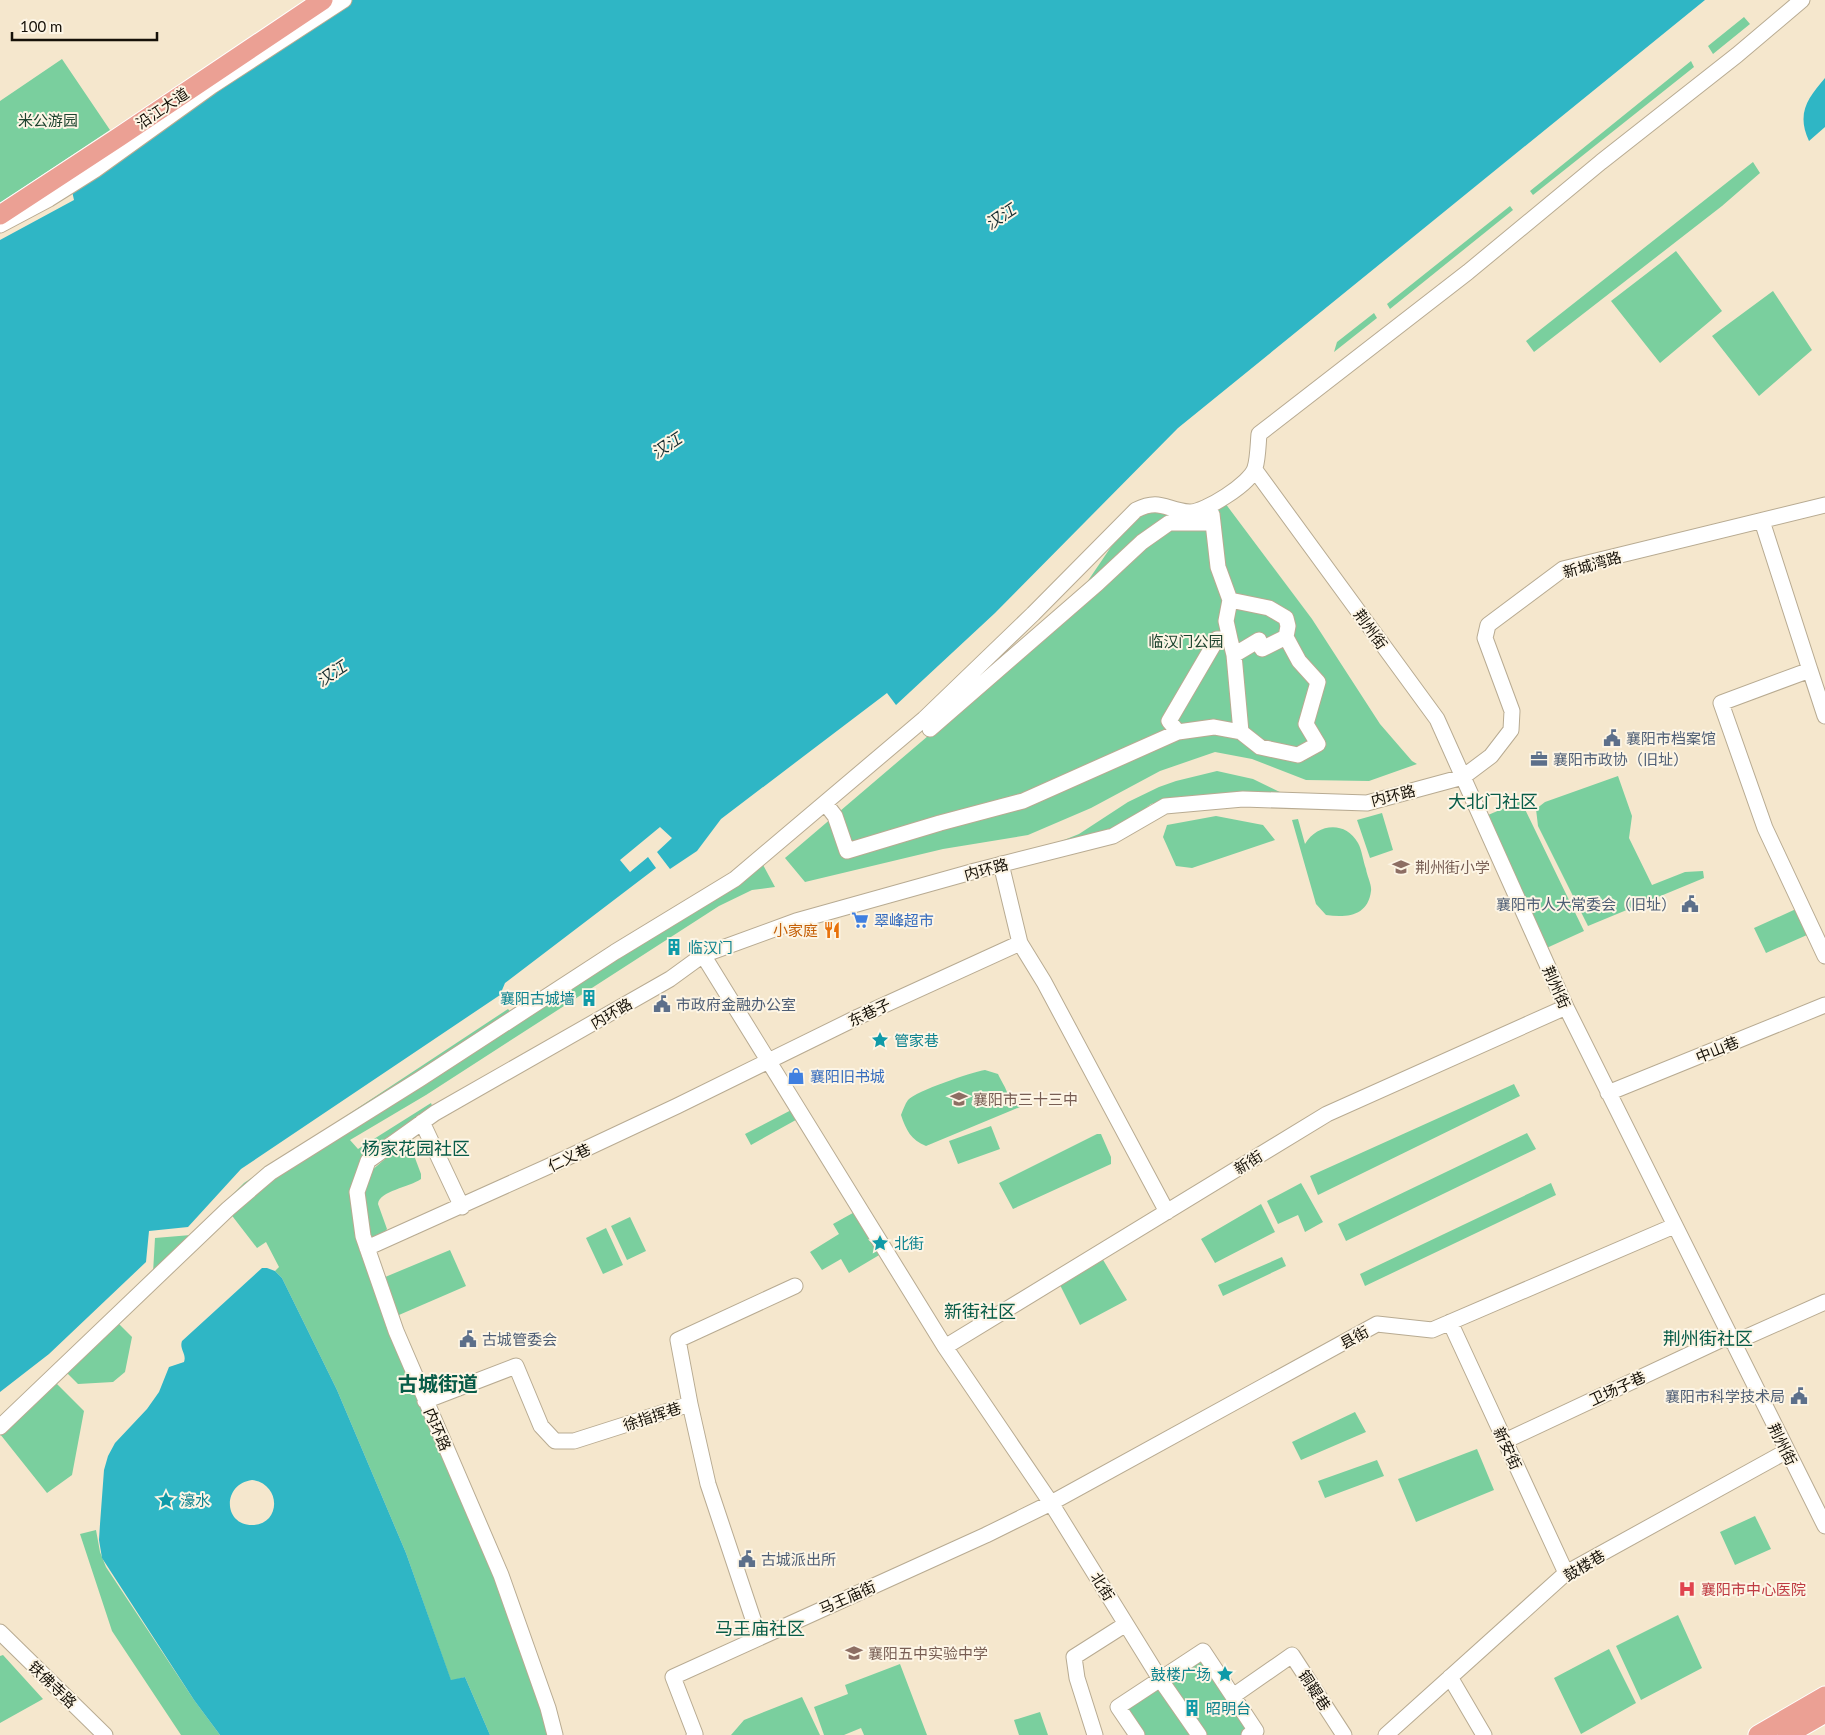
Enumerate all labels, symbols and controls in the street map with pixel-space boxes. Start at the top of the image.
scale bar [12,10,158,42]
text: 100 m [20,17,62,35]
street label: 沿江大道 [132,84,192,132]
park label: 米公游园 [18,111,78,129]
water label: 汉江 [981,198,1020,233]
water label: 汉江 [647,427,686,462]
street label: 新城湾路 [1561,547,1623,581]
street label: 荆州街 [1350,606,1392,652]
park label: 临汉门公园 [1148,632,1224,650]
water label: 汉江 [312,655,351,690]
public building icon: 襄阳市档案馆 [1602,728,1622,748]
place label: 襄阳市档案馆 [1626,729,1716,747]
office icon: 襄阳市政协（旧址） [1529,749,1549,769]
place label: 襄阳市政协（旧址） [1553,750,1688,768]
street label: 内环路 [1369,781,1417,809]
district label: 大北门社区 [1448,790,1538,812]
street label: 内环路 [962,854,1010,884]
school or university icon: 荆州街小学 [1391,857,1411,877]
place label: 荆州街小学 [1415,858,1490,876]
public building icon: 襄阳市人大常委会（旧址） [1680,894,1700,914]
place label: 襄阳市人大常委会（旧址） [1496,895,1676,913]
supermarket icon: 翠峰超市 [850,910,870,930]
place label: 翠峰超市 [874,911,934,929]
restaurant icon: 小家庭 [822,920,842,940]
place label: 小家庭 [773,921,818,939]
building icon: 临汉门 [664,937,684,957]
place label: 临汉门 [688,938,733,956]
street label: 荆州街 [1540,963,1574,1011]
building icon: 襄阳古城墙 [579,988,599,1008]
place label: 襄阳古城墙 [500,989,575,1007]
street label: 内环路 [587,994,635,1032]
public building icon: 市政府金融办公室 [652,994,672,1014]
street label: 东巷子 [845,994,893,1030]
place label: 市政府金融办公室 [676,995,796,1013]
place icon: 管家巷 [870,1030,890,1050]
place label: 管家巷 [894,1031,939,1049]
street label: 中山巷 [1693,1032,1741,1066]
shop icon: 襄阳旧书城 [786,1066,806,1086]
place label: 襄阳旧书城 [810,1067,885,1085]
school or university icon: 襄阳市三十三中 [949,1089,969,1109]
place label: 襄阳市三十三中 [973,1090,1078,1108]
district label: 杨家花园社区 [362,1137,470,1159]
street label: 仁义巷 [545,1139,593,1175]
street label: 新街 [1231,1146,1265,1178]
place icon: 北街 [870,1233,890,1253]
place label: 北街 [894,1234,924,1252]
district label: 新街社区 [944,1300,1016,1322]
street label: 县街 [1337,1322,1371,1352]
district label: 荆州街社区 [1663,1327,1753,1349]
public building icon: 古城管委会 [458,1329,478,1349]
place label: 古城管委会 [482,1330,557,1348]
street label: 卫场子巷 [1586,1367,1648,1409]
district label: 古城街道 [398,1371,478,1395]
public building icon: 襄阳市科学技术局 [1789,1386,1809,1406]
place label: 襄阳市科学技术局 [1665,1387,1785,1405]
street label: 徐指挥巷 [621,1398,683,1434]
street label: 内环路 [421,1405,455,1453]
street label: 荆州街 [1765,1420,1801,1468]
street label: 新安街 [1490,1424,1526,1472]
place icon: 濠水 [156,1490,176,1510]
place label: 濠水 [180,1491,210,1509]
street label: 鼓楼巷 [1560,1546,1608,1584]
public building icon: 古城派出所 [737,1549,757,1569]
place label: 古城派出所 [761,1550,836,1568]
street label: 北街 [1087,1569,1119,1603]
street label: 马王庙街 [816,1577,878,1617]
hospital icon: 襄阳市中心医院 [1677,1579,1697,1599]
place label: 襄阳市中心医院 [1701,1580,1806,1598]
district label: 马王庙社区 [715,1617,805,1639]
school or university icon: 襄阳五中实验中学 [844,1643,864,1663]
place label: 襄阳五中实验中学 [868,1644,988,1662]
street label: 铁佛寺路 [25,1657,81,1711]
place icon: 鼓楼广场 [1215,1664,1235,1684]
place label: 鼓楼广场 [1151,1665,1211,1683]
street label: 铜鞮巷 [1295,1666,1335,1714]
building icon: 昭明台 [1182,1698,1202,1718]
place label: 昭明台 [1206,1699,1251,1717]

